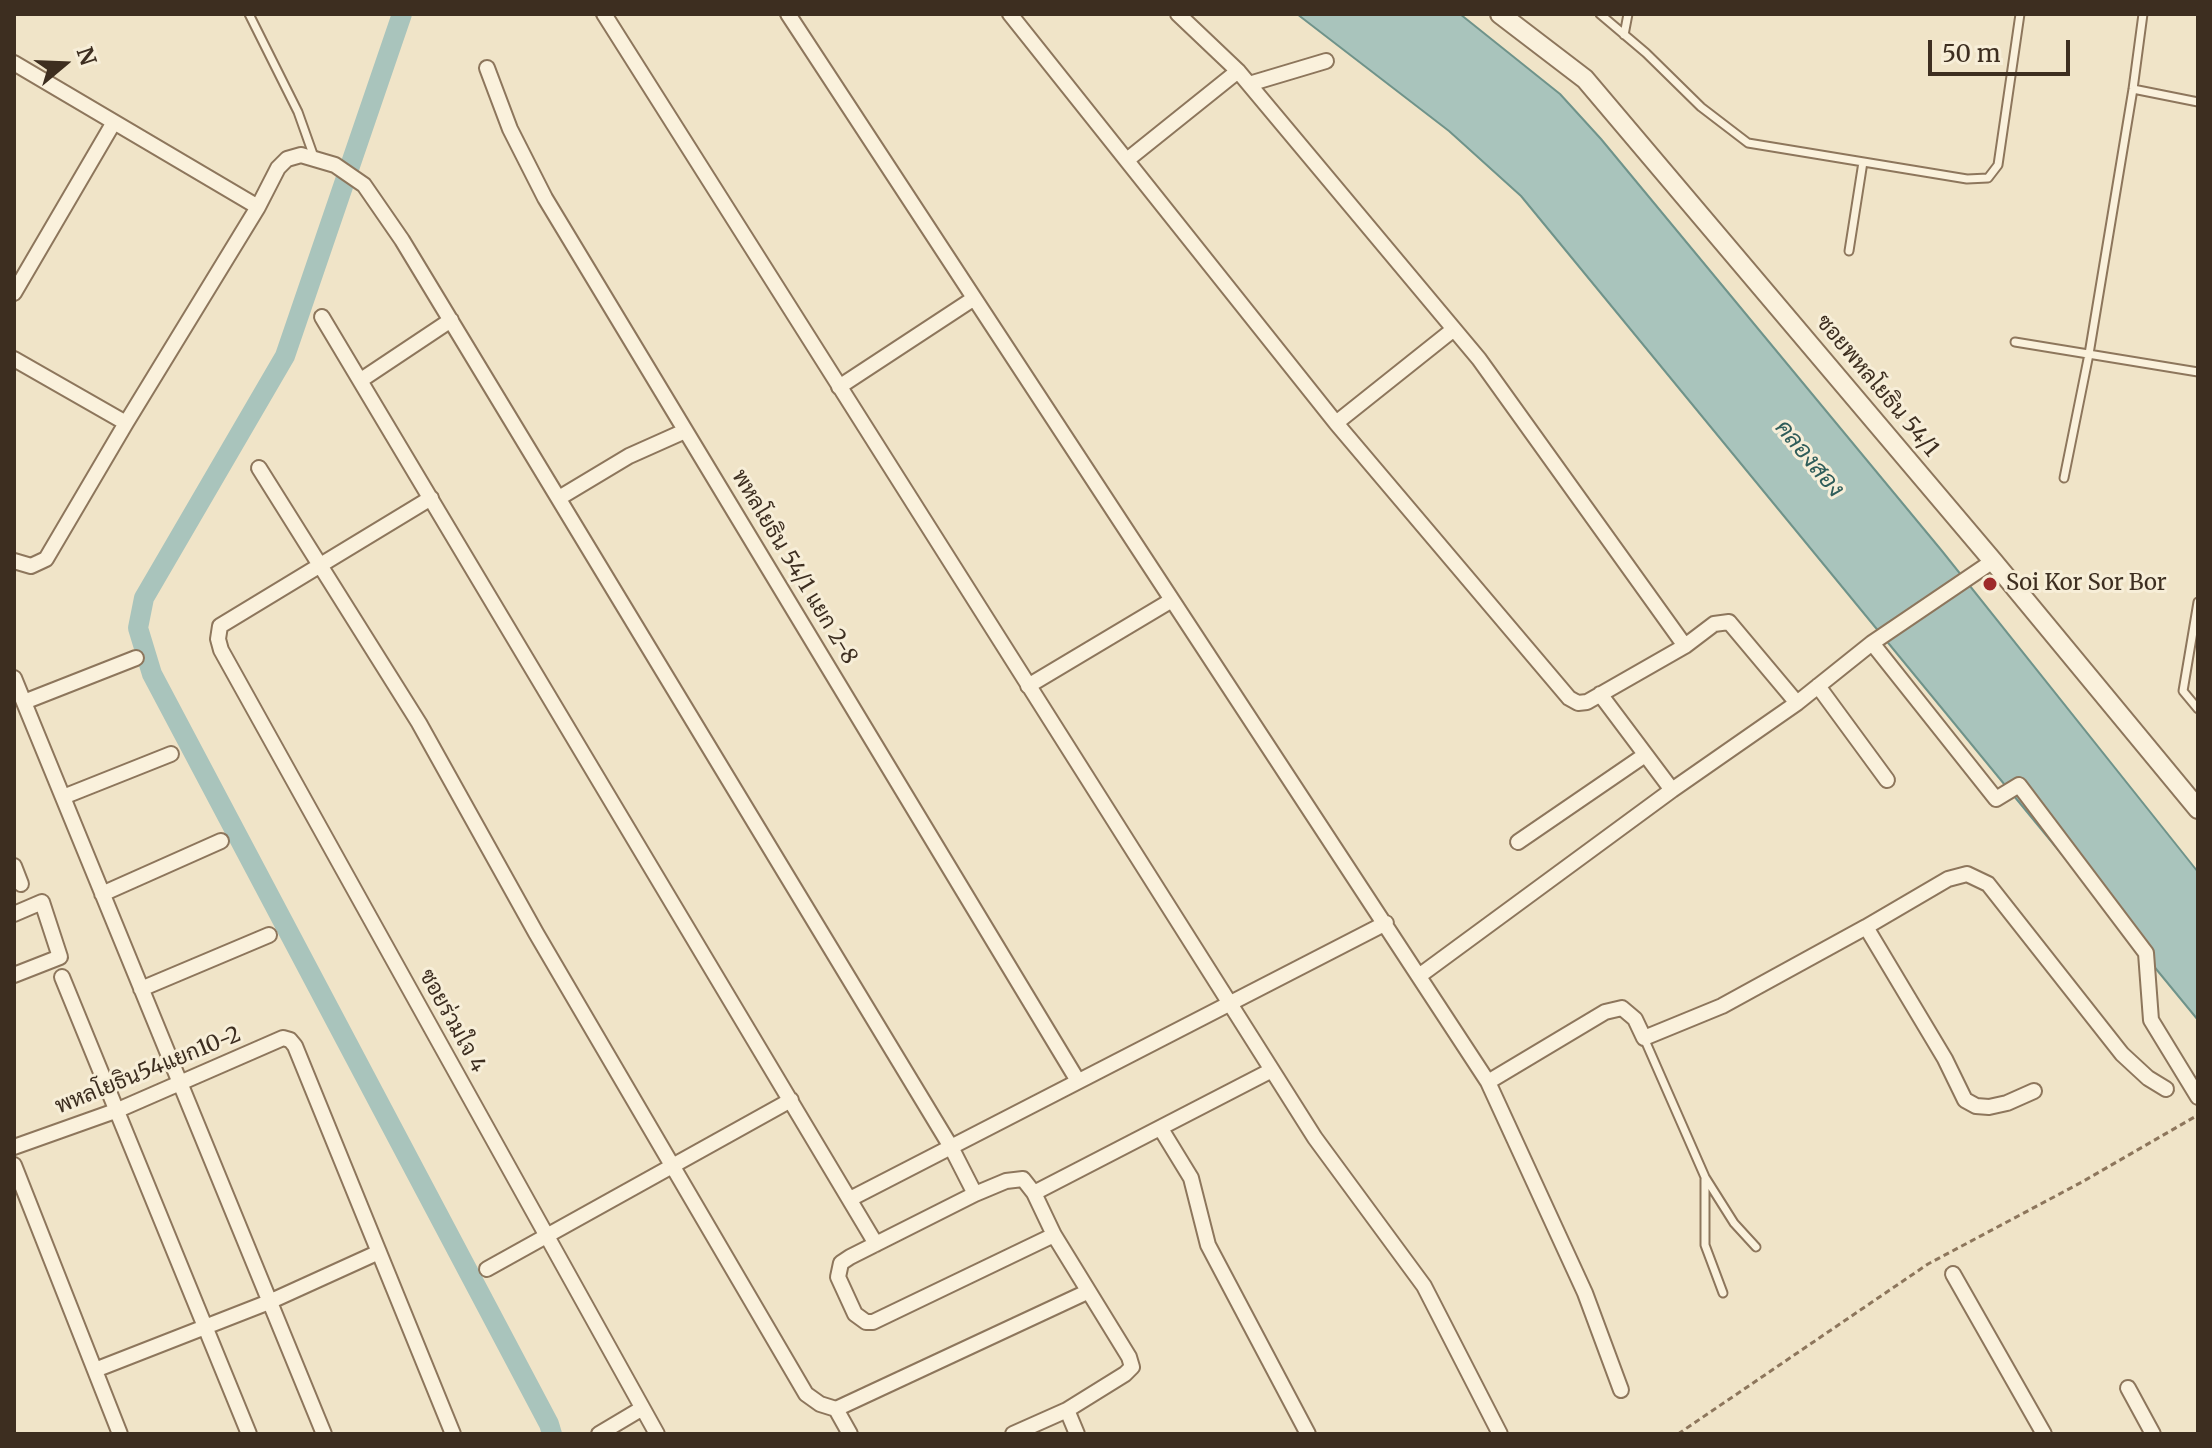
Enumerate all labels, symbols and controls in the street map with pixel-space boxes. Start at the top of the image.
north arrow [24,24,104,104]
scale bar [1932,24,2074,74]
text: 50 m [1942,38,2001,69]
text: N [71,43,103,69]
street label: ซอยพหลโยธิน 54/1 [1810,310,1944,462]
water label: คลองสอง [1768,414,1850,504]
street label: พหลโยธิน 54/1 แยก 2-8 [726,465,862,669]
place label: Soi Kor Sor Bor [2006,571,2167,597]
marker: Soi Kor Sor Bor [1981,575,1999,593]
street label: ซอยร่วมใจ 4 [413,965,491,1077]
street label: พหลโยธิน54แยก10-2 [51,1022,245,1120]

